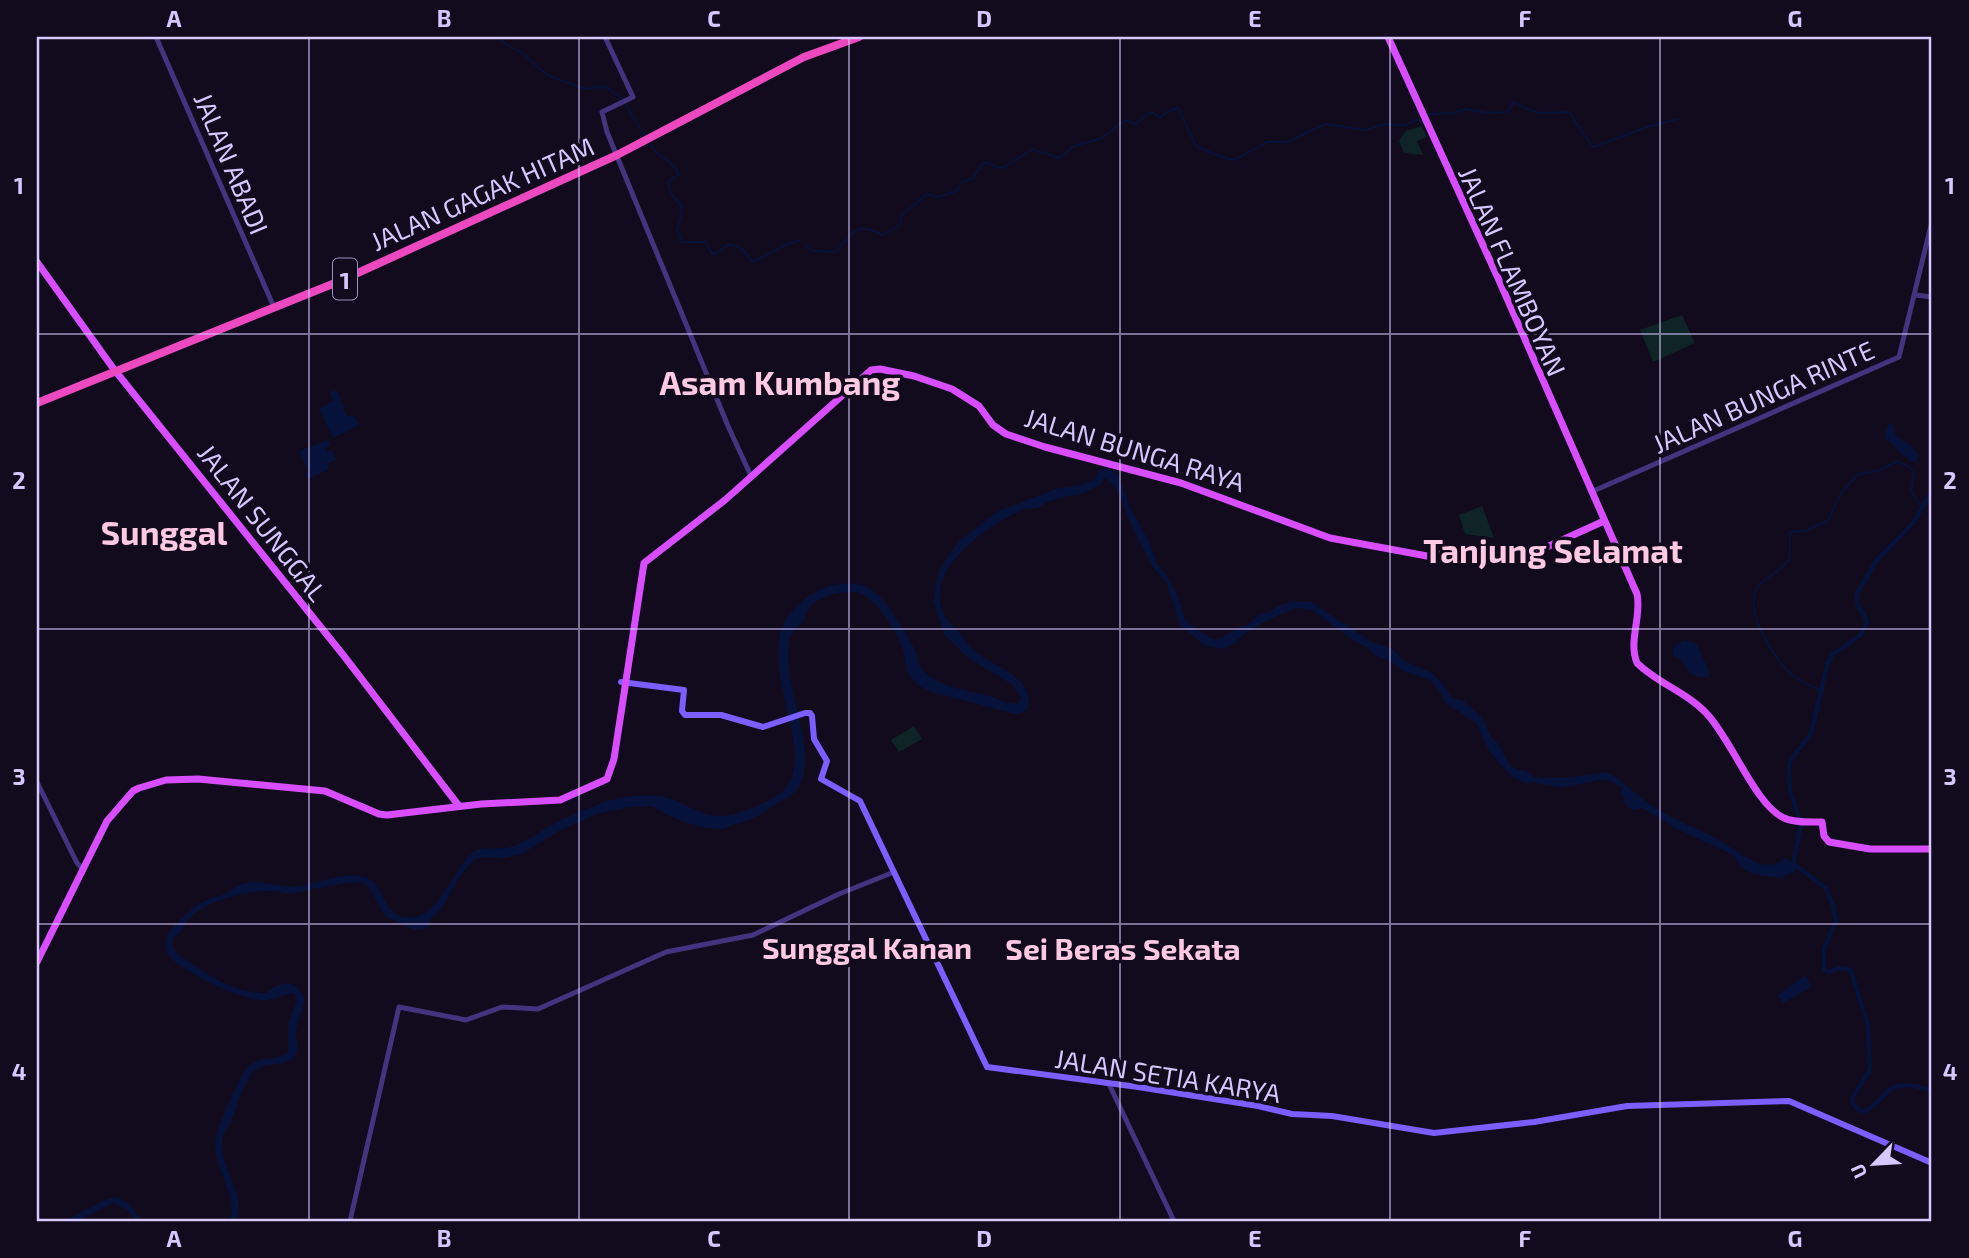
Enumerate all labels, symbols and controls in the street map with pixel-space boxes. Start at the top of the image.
text: A [166,4,182,32]
text: B [437,4,451,32]
text: C [707,4,721,32]
text: D [976,4,992,32]
text: E [1248,4,1262,32]
text: F [1519,4,1532,32]
text: G [1788,4,1802,32]
street label: JALAN ABADI [188,88,276,238]
street label: JALAN GAGAK HITAM [366,130,598,256]
street label: JALAN FLAMBOYAN [1453,161,1573,381]
text: 1 [14,171,24,199]
text: 1 [1945,171,1955,199]
road number: 1 [333,258,357,300]
street label: JALAN BUNGA RINTE [1648,333,1878,459]
district label: Asam Kumbang [660,362,900,402]
street label: JALAN BUNGA RAYA [1021,401,1249,497]
street label: JALAN SUNGGAL [192,437,334,607]
text: 2 [12,466,26,494]
text: 2 [1943,466,1957,494]
district label: Sunggal [101,512,227,552]
district label: Tanjung Selamat [1423,530,1683,570]
text: 3 [12,762,26,790]
text: 3 [1943,762,1957,790]
district label: Sunggal Kanan [762,929,972,965]
district label: Sei Beras Sekata [1005,930,1241,966]
street label: JALAN SETIA KARYA [1053,1042,1283,1108]
text: 4 [12,1057,26,1085]
text: 4 [1943,1057,1957,1085]
north arrow [1840,1128,1910,1198]
text: U [1845,1161,1871,1182]
text: A [166,1224,182,1252]
text: B [437,1224,451,1252]
text: C [707,1224,721,1252]
text: D [976,1224,992,1252]
text: E [1248,1224,1262,1252]
text: F [1519,1224,1532,1252]
text: G [1788,1224,1802,1252]

